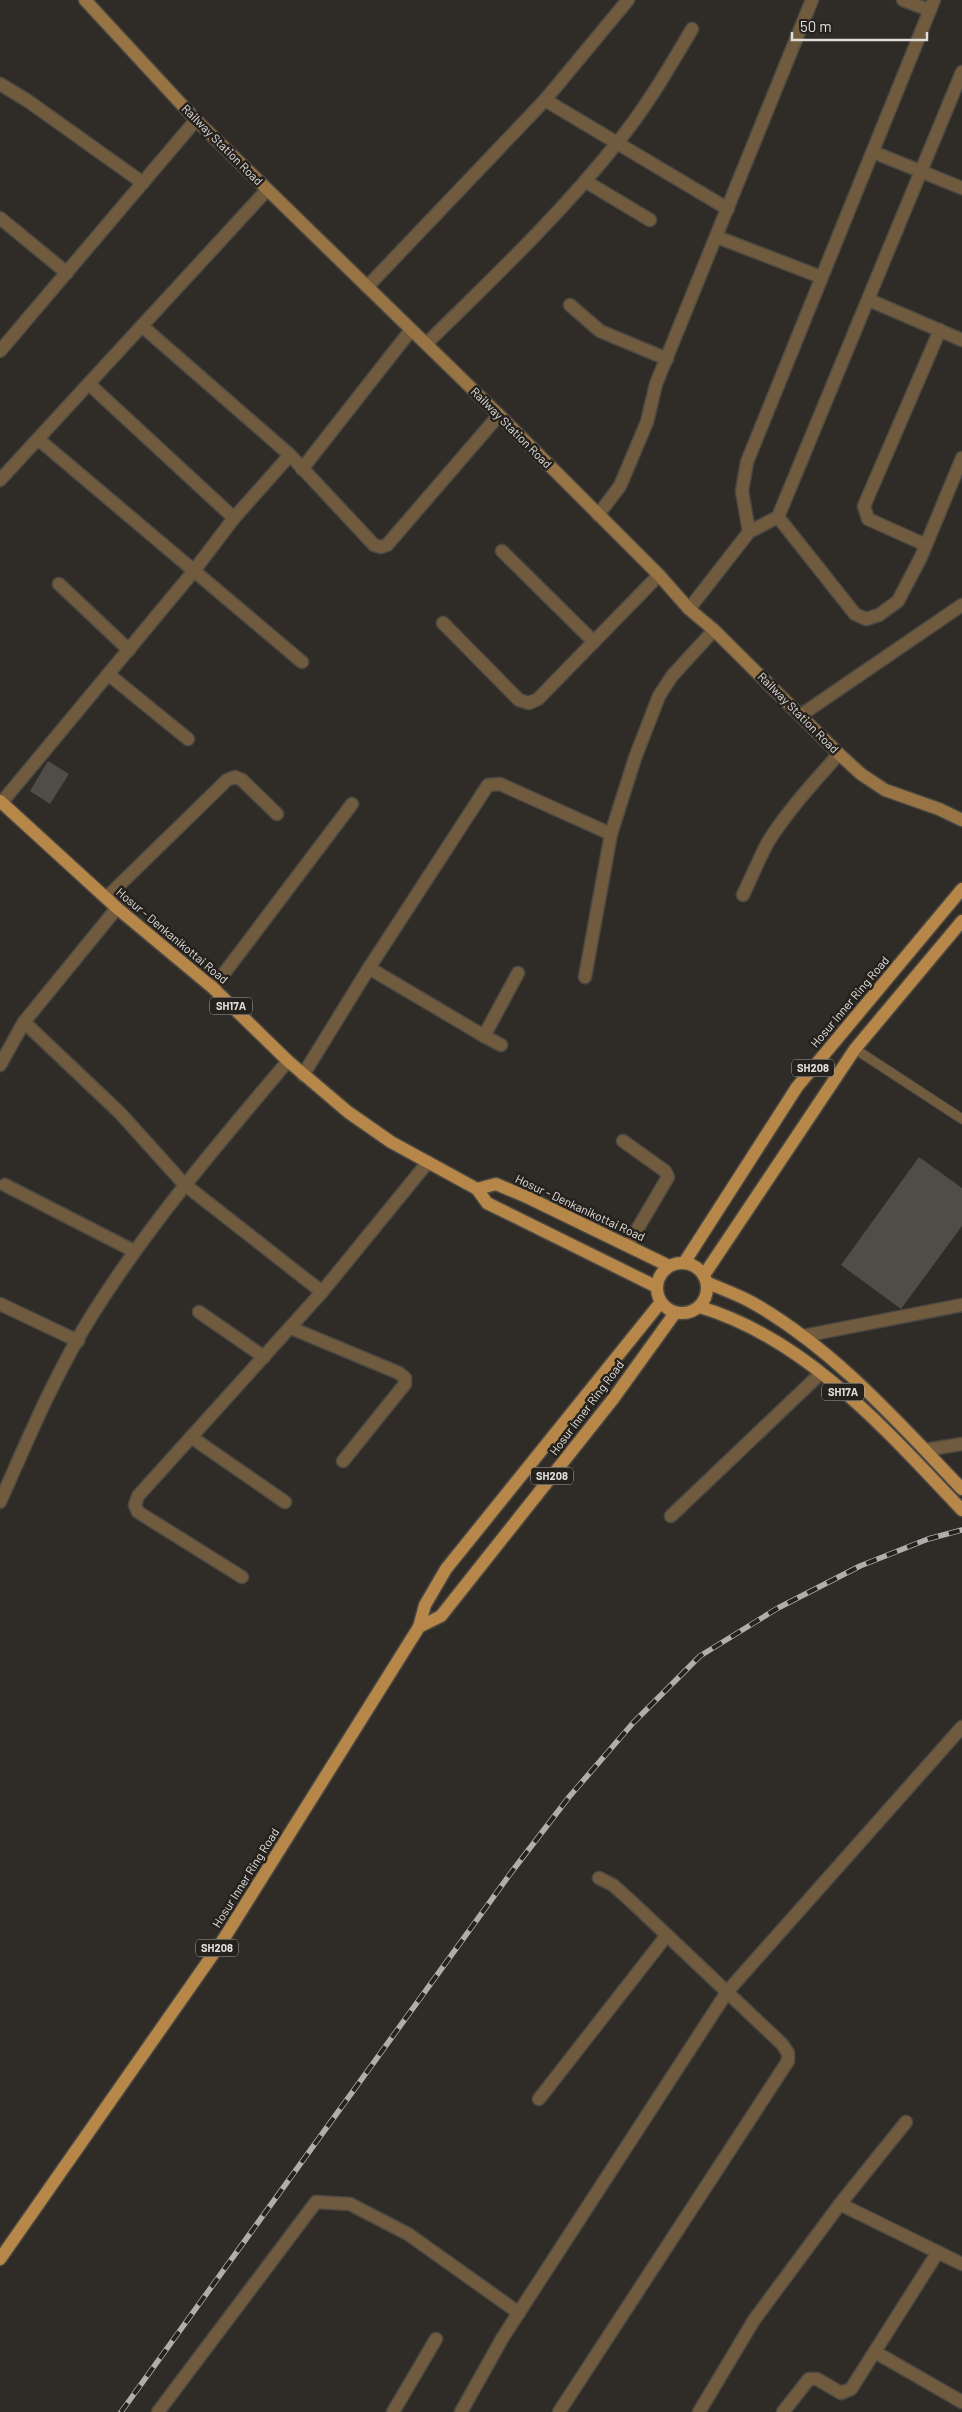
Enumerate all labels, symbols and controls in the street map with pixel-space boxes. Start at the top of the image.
scale bar [792,10,927,42]
text: 50 m [800,17,832,35]
street label: Railway Station Road [179,101,266,188]
street label: Railway Station Road [468,384,555,471]
street label: Railway Station Road [755,669,842,756]
street label: Hosur - Denkanikottai Road [114,884,231,986]
street label: Hosur Inner Ring Road [807,953,891,1050]
road number: SH17A [210,998,252,1014]
road number: SH208 [792,1060,834,1076]
street label: Hosur - Denkanikottai Road [513,1171,647,1243]
street label: Hosur Inner Ring Road [546,1357,626,1457]
road number: SH17A [822,1384,864,1400]
road number: SH208 [531,1468,573,1484]
street label: Hosur Inner Ring Road [209,1825,281,1930]
road number: SH208 [196,1940,238,1956]

